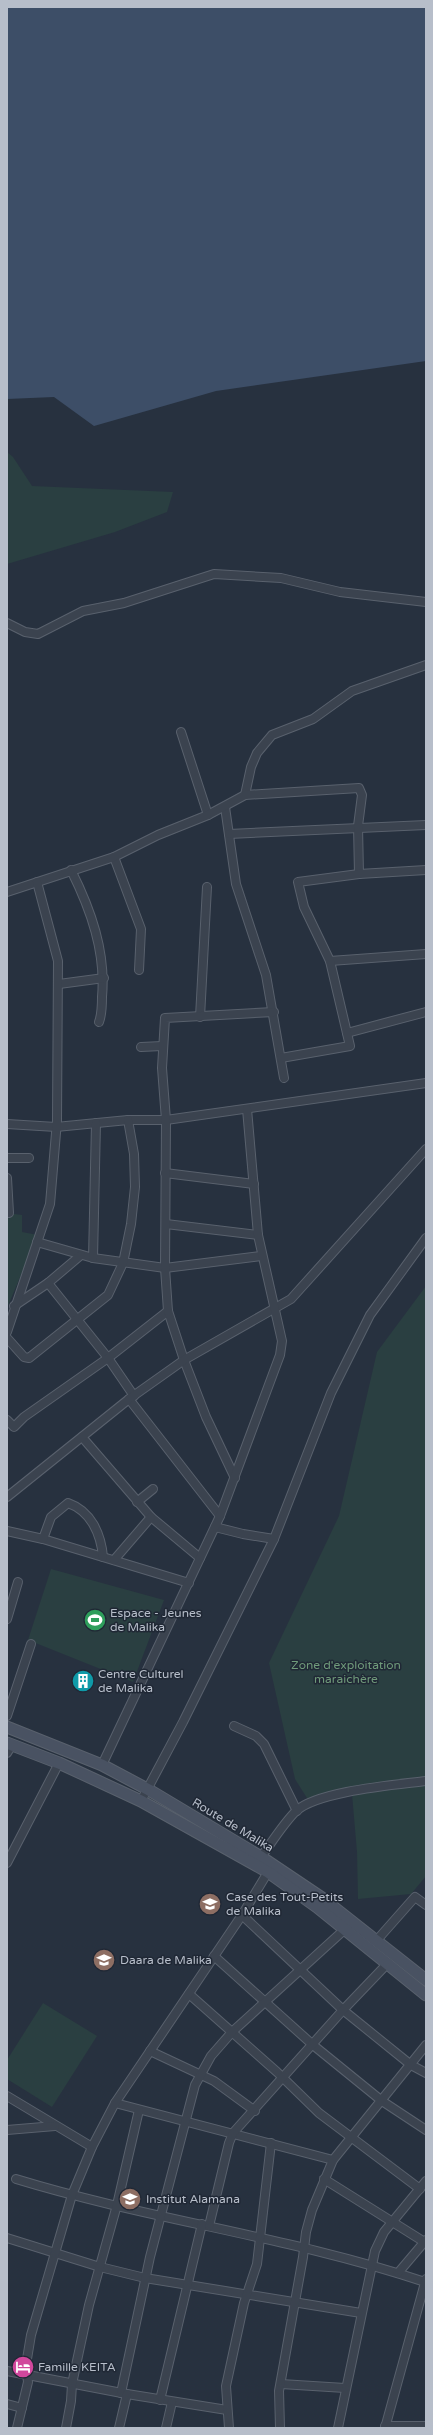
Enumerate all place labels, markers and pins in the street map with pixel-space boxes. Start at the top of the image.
place label: Espace - Jeunes de Malika [110,1606,202,1634]
sports icon: Espace - Jeunes de Malika [82,1607,108,1633]
place label: Centre Culturel de Malika [98,1667,184,1695]
building icon: Centre Culturel de Malika [70,1668,96,1694]
place label: Case des Tout-Petits de Malika [226,1890,343,1918]
school or university icon: Case des Tout-Petits de Malika [197,1891,223,1917]
school or university icon: Daara de Malika [91,1947,117,1973]
place label: Daara de Malika [120,1953,212,1967]
school or university icon: Institut Alamana [117,2186,143,2212]
place label: Institut Alamana [146,2192,240,2206]
hotel icon: Famille KEITA [10,2354,36,2380]
place label: Famille KEITA [38,2360,116,2374]

